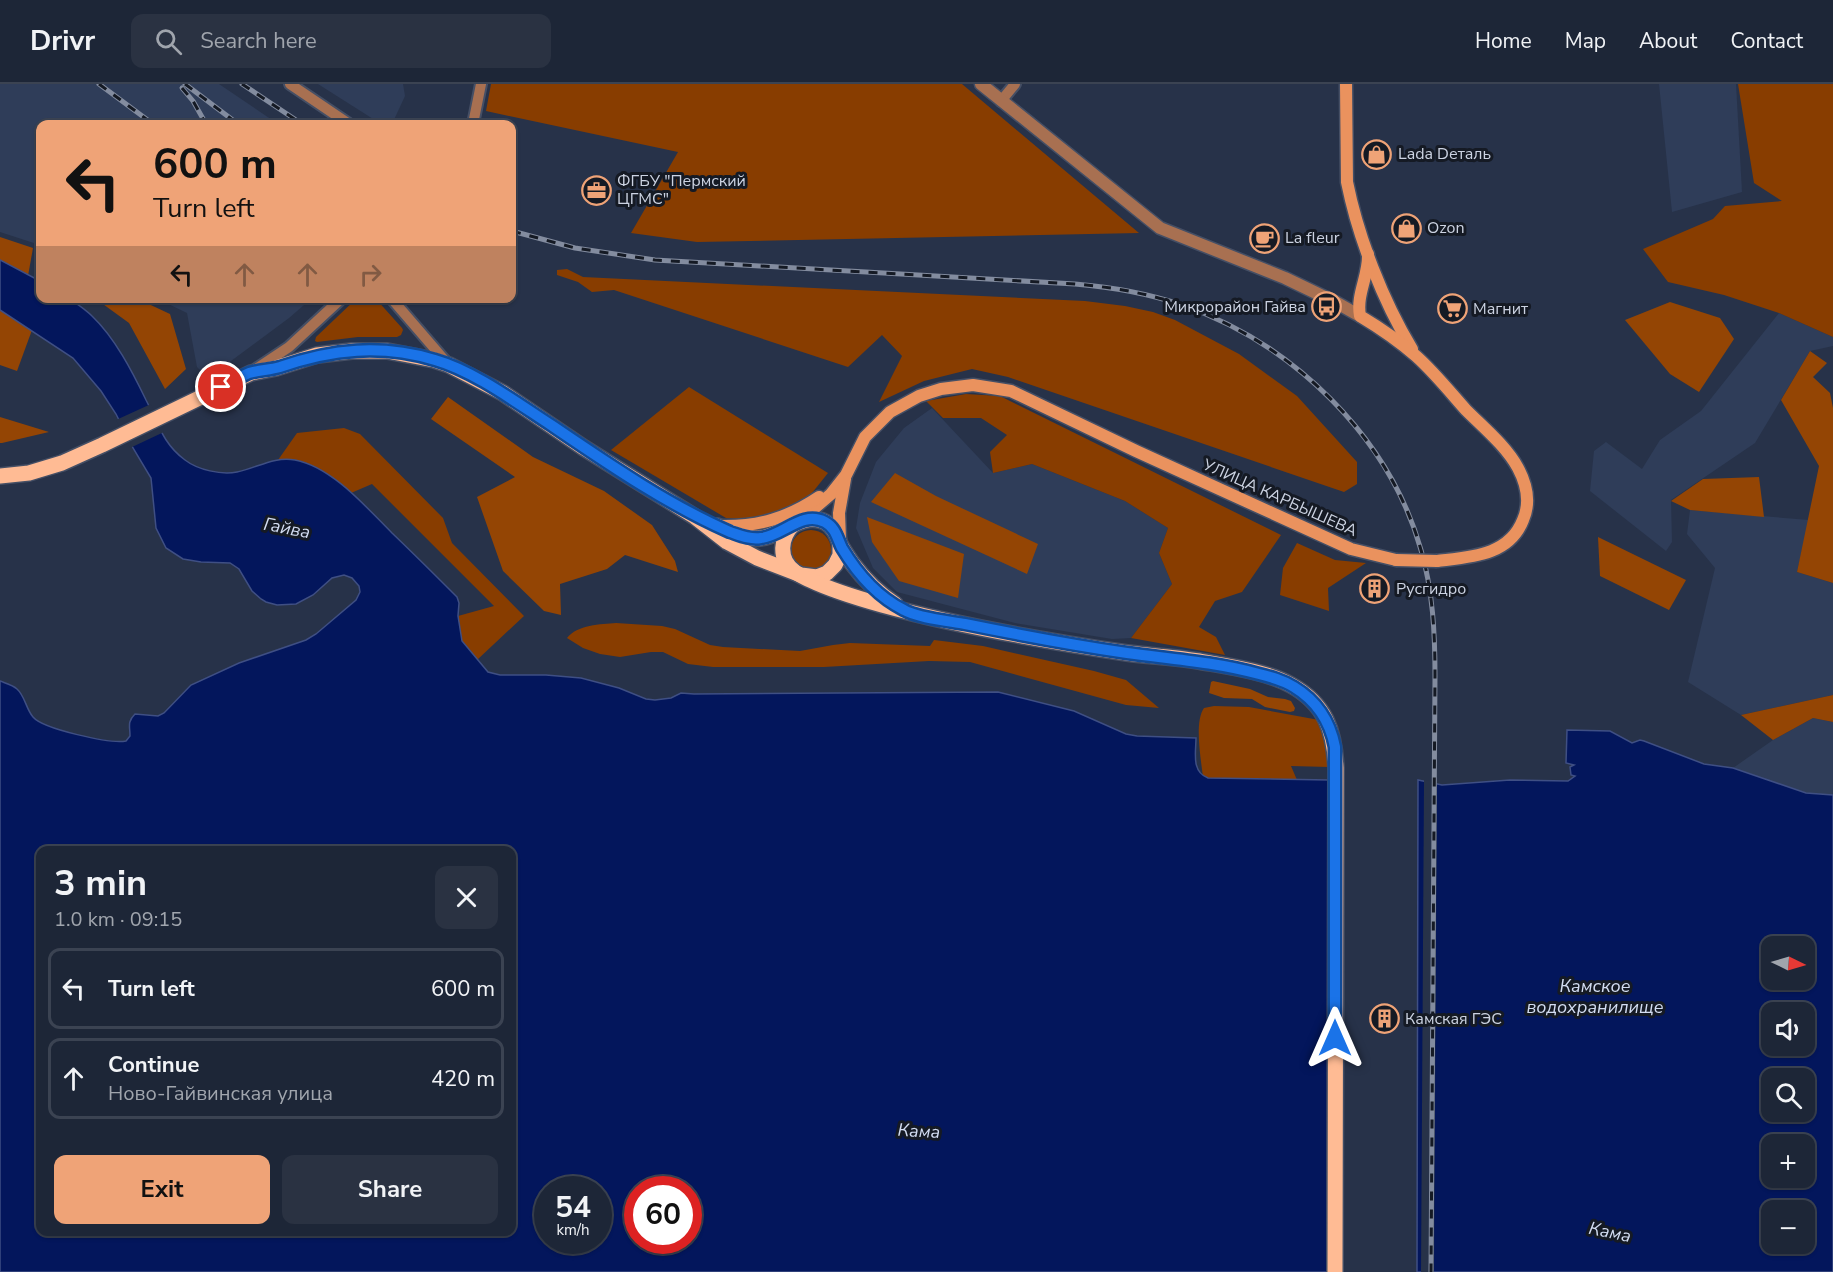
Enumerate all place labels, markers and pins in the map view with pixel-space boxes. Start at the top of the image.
shop icon: Lada Dеталь [1361,138,1393,170]
place label: Lada Dеталь [1398,143,1491,165]
place label: ФГБУ "Пермский ЦГМС" [617,170,746,210]
office icon: ФГБУ "Пермский ЦГМС" [580,174,612,206]
shop icon: Ozon [1390,212,1422,244]
place label: Ozon [1427,217,1465,239]
cafe icon: La fleur [1248,222,1280,254]
place label: La fleur [1285,227,1340,249]
bus stop icon: Микрорайон Гайва [1311,291,1343,323]
supermarket icon: Магнит [1436,293,1468,325]
place label: Микрорайон Гайва [1164,296,1306,318]
place label: Магнит [1473,298,1529,320]
pin [195,361,246,412]
building icon: Русгидро [1359,573,1391,605]
place label: Русгидро [1396,578,1466,600]
building icon: Камская ГЭС [1368,1003,1400,1035]
place label: Камская ГЭС [1405,1008,1502,1030]

